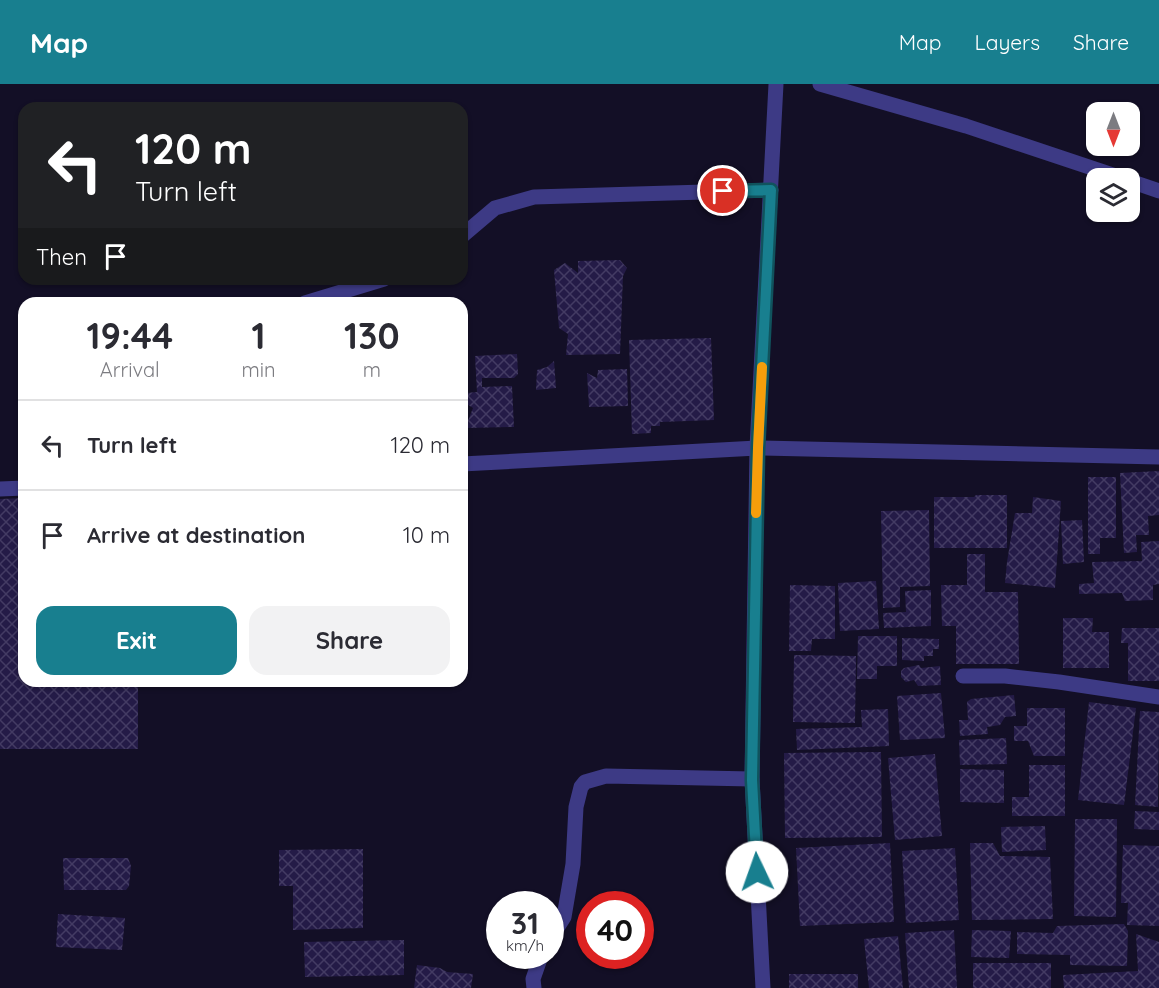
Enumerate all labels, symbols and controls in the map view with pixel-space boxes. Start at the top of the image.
text: Map [30,25,88,60]
text: Map [899,29,942,55]
text: Layers [975,29,1040,55]
text: Share [1073,29,1129,55]
north arrow [1086,102,1140,156]
map controls [1086,102,1140,222]
text: 120 m [135,122,252,175]
icon: left [36,126,114,204]
pin [697,165,748,216]
button: layers [1086,168,1140,222]
text: Turn left [135,174,237,208]
icon: arrive [706,174,739,207]
icon: arrive [99,240,132,273]
text: Then [36,243,87,271]
text: 19:44 [86,313,173,358]
text: 1 [252,313,266,358]
text: 130 [344,313,400,358]
text: Arrival [100,357,160,382]
text: min [242,357,276,382]
text: m [363,357,381,382]
icon: left [36,429,69,462]
text: Turn left [87,431,177,459]
text: 120 m [391,431,450,459]
icon: arrive [36,519,69,552]
text: Arrive at destination [87,521,305,549]
text: 10 m [403,521,450,549]
button: Exit [36,606,237,675]
button: Share [249,606,450,675]
position arrow [725,840,789,904]
speed limit sign: 40 [576,891,654,969]
text: 31 [511,904,539,942]
text: km/h [506,936,544,955]

